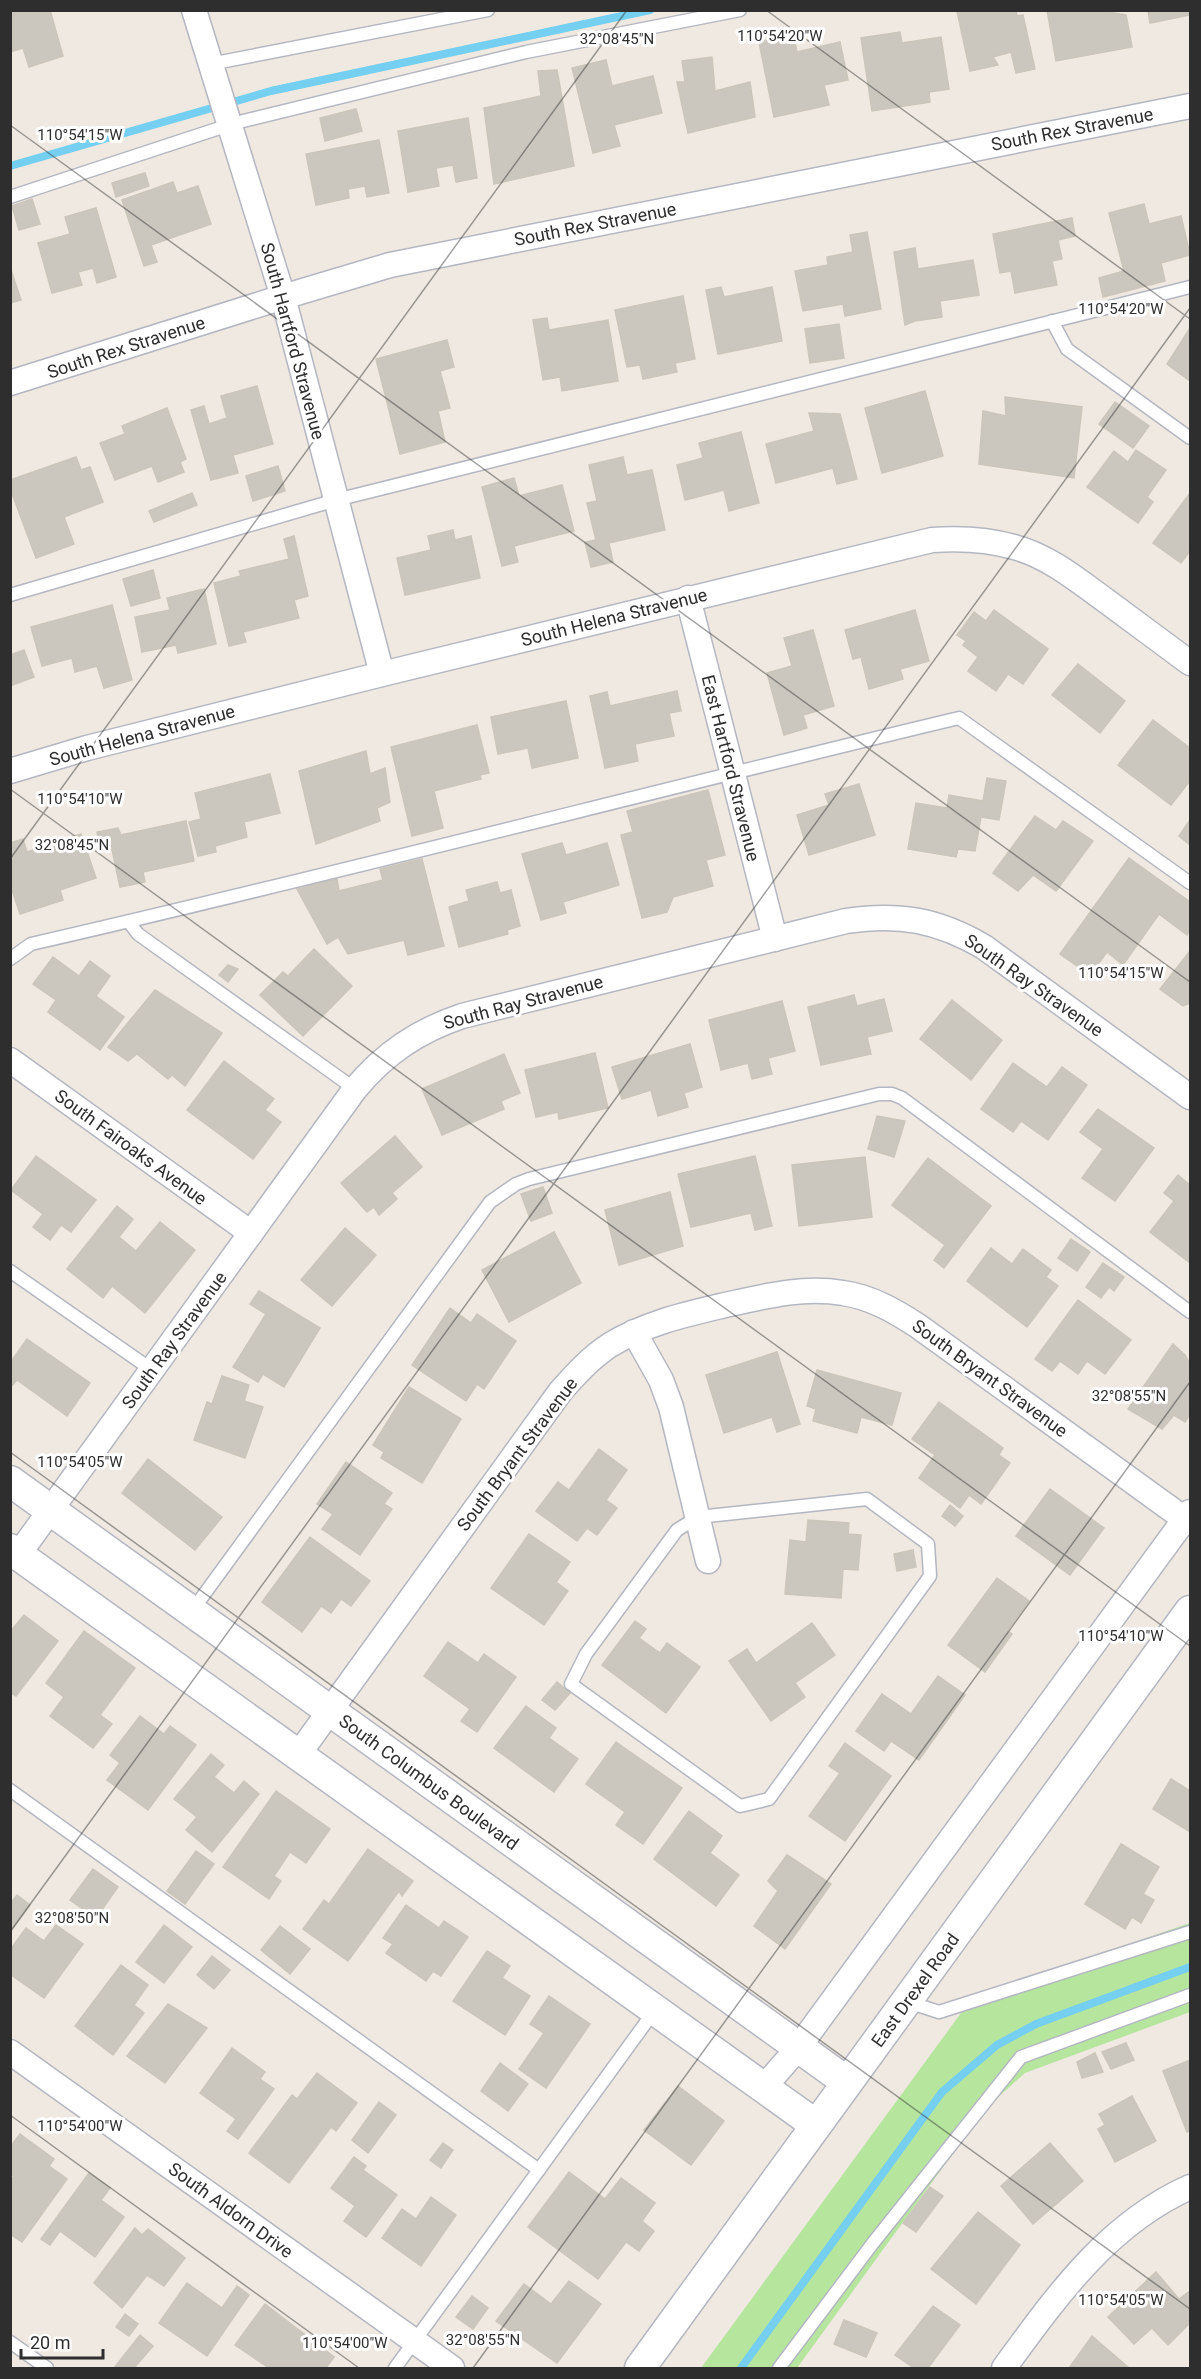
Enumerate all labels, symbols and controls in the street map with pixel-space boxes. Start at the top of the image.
text: 110°54'20"W [737,27,823,45]
text: 32°08'45"N [580,30,654,48]
street label: South Rex Stravenue [989,103,1155,155]
text: 110°54'15"W [37,126,123,144]
street label: South Rex Stravenue [512,198,678,250]
street label: South Hartford Stravenue [257,240,329,442]
text: 110°54'20"W [1078,300,1164,318]
street label: South Rex Stravenue [44,312,208,382]
street label: South Helena Stravenue [519,584,709,650]
street label: East Hartford Stravenue [698,673,764,863]
street label: South Helena Stravenue [47,700,237,770]
text: 110°54'10"W [37,790,123,808]
text: 32°08'45"N [35,836,109,854]
street label: South Ray Stravenue [961,929,1107,1041]
text: 110°54'15"W [1078,964,1164,982]
street label: South Ray Stravenue [441,971,605,1033]
street label: South Fairoaks Avenue [51,1085,211,1209]
street label: South Ray Stravenue [117,1267,231,1413]
street label: South Bryant Stravenue [908,1315,1072,1441]
street label: South Bryant Stravenue [452,1373,582,1535]
text: 32°08'55"N [1092,1387,1166,1405]
text: 110°54'05"W [37,1453,123,1471]
text: 110°54'10"W [1078,1627,1164,1645]
street label: South Columbus Boulevard [335,1710,523,1854]
text: 32°08'50"N [35,1909,109,1927]
street label: East Drexel Road [867,1929,963,2051]
text: 110°54'00"W [37,2117,123,2135]
street label: South Aldorn Drive [165,2158,297,2262]
text: 110°54'05"W [1078,2291,1164,2309]
scale bar [21,2322,104,2360]
text: 32°08'55"N [446,2331,520,2349]
text: 20 m [30,2332,70,2353]
text: 110°54'00"W [302,2334,388,2352]

